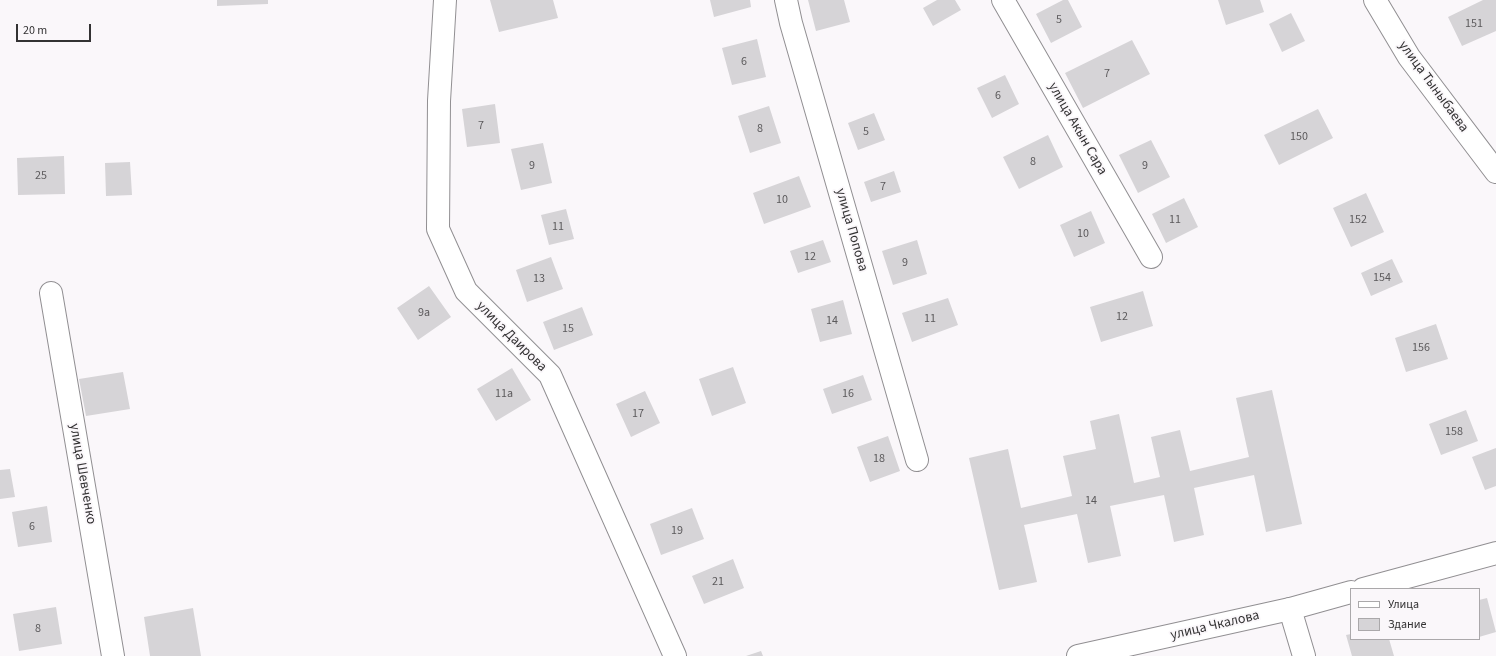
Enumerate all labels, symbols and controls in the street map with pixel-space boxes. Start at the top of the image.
house number: 5 [1056,13,1062,27]
scale bar [18,16,93,42]
house number: 151 [1465,17,1483,31]
text: 20 m [23,22,47,39]
street label: улица Тыныбаева [1394,38,1472,136]
house number: 6 [741,55,747,69]
house number: 7 [1104,67,1110,81]
street label: улица Акын Сара [1044,80,1110,178]
house number: 6 [995,89,1001,103]
house number: 7 [478,119,484,133]
house number: 8 [757,122,763,136]
house number: 5 [863,125,869,139]
house number: 150 [1290,130,1308,144]
house number: 8 [1030,155,1036,169]
house number: 9 [529,159,535,173]
house number: 9 [1142,159,1148,173]
house number: 25 [35,169,47,183]
house number: 7 [880,180,886,194]
street label: улица Попова [831,187,871,273]
house number: 10 [776,193,788,207]
house number: 11 [1169,213,1181,227]
house number: 152 [1349,213,1367,227]
house number: 11 [552,220,564,234]
house number: 10 [1077,227,1089,241]
house number: 12 [804,250,816,264]
house number: 9 [902,256,908,270]
house number: 154 [1373,271,1391,285]
house number: 13 [533,272,545,286]
street label: улица Даирова [472,298,550,376]
house number: 9а [418,306,430,320]
house number: 12 [1116,310,1128,324]
house number: 11 [924,312,936,326]
house number: 14 [826,314,838,328]
house number: 15 [562,322,574,336]
house number: 156 [1412,341,1430,355]
house number: 11а [495,387,513,401]
house number: 16 [842,387,854,401]
house number: 17 [632,407,644,421]
street label: улица Шевченко [65,422,99,526]
house number: 158 [1445,425,1463,439]
house number: 18 [873,452,885,466]
house number: 14 [1085,494,1097,508]
house number: 6 [29,520,35,534]
house number: 19 [671,524,683,538]
house number: 21 [712,575,724,589]
legend [1350,588,1480,640]
text: Улица [1388,596,1419,613]
street label: улица Чкалова [1169,608,1261,644]
text: Здание [1388,616,1427,633]
house number: 8 [35,622,41,636]

